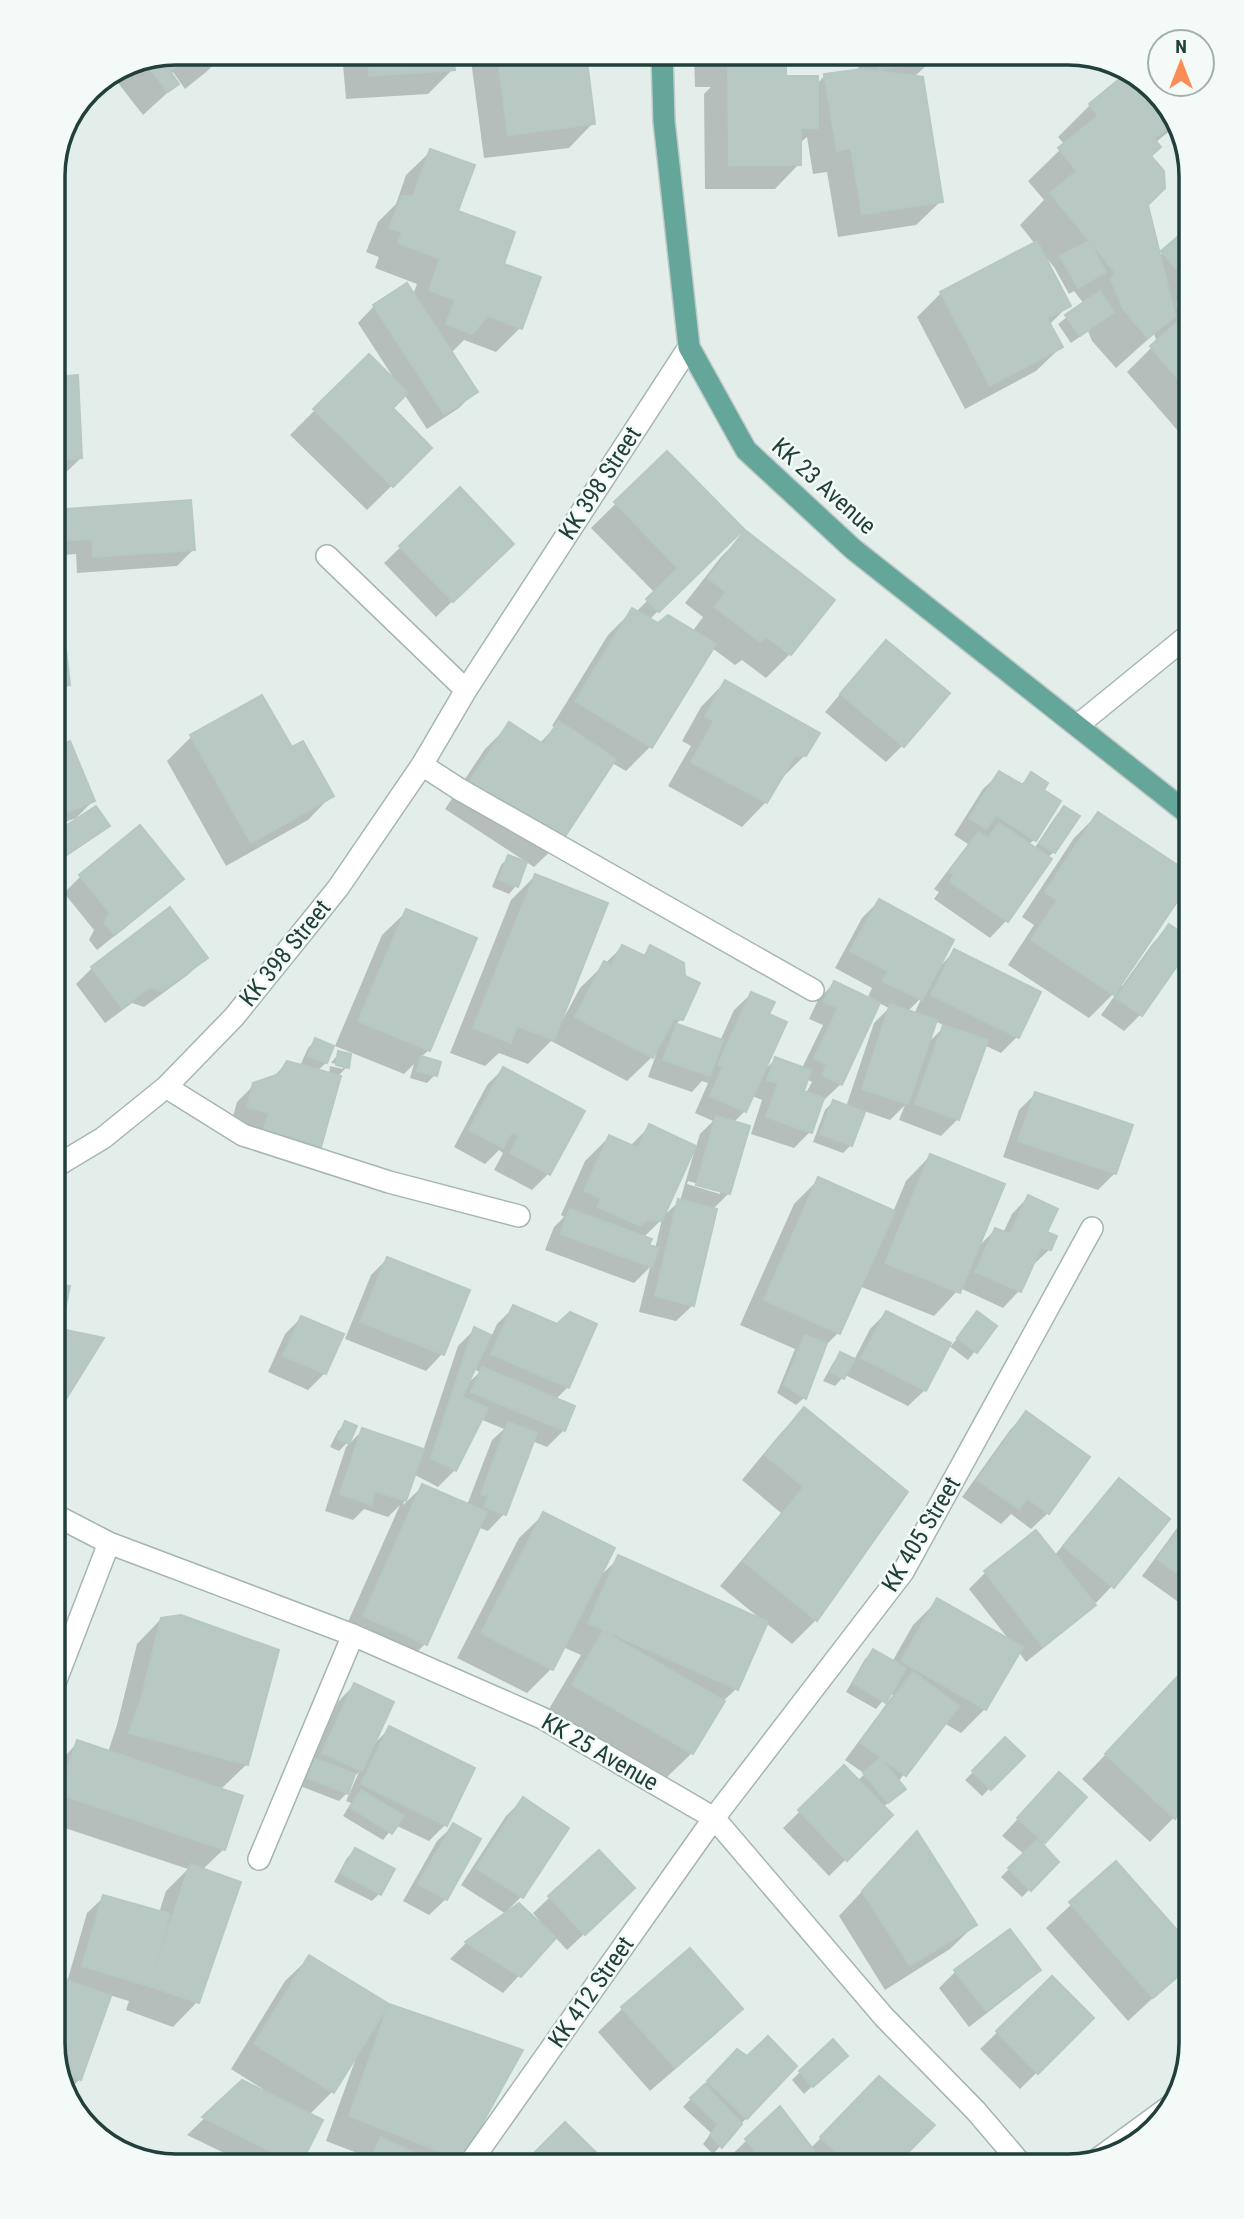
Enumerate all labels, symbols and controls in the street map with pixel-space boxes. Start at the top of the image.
north arrow [1146,28,1216,98]
text: N [1175,35,1187,58]
street label: KK 398 Street [553,421,647,545]
street label: KK 23 Avenue [766,432,882,540]
street label: KK 398 Street [234,894,336,1012]
street label: KK 405 Street [876,1472,966,1596]
street label: KK 25 Avenue [537,1707,663,1797]
street label: KK 412 Street [543,1931,639,2053]

